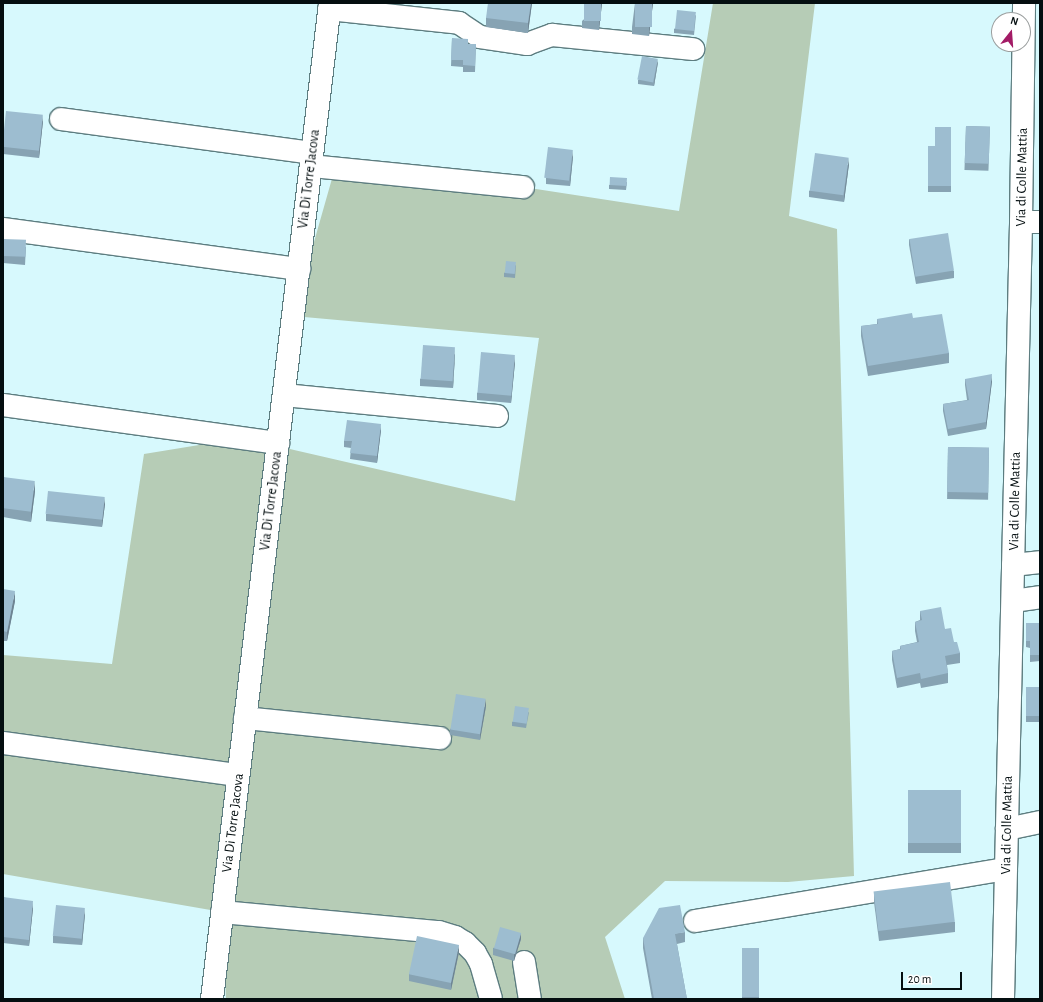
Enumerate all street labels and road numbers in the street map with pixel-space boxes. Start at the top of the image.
street label: Via di Colle Mattia [1013,127,1031,227]
street label: Via Di Torre Jacova [295,128,323,230]
street label: Via Di Torre Jacova [257,450,285,552]
street label: Via di Colle Mattia [1006,451,1024,551]
street label: Via Di Torre Jacova [219,772,247,874]
street label: Via di Colle Mattia [998,775,1016,875]

